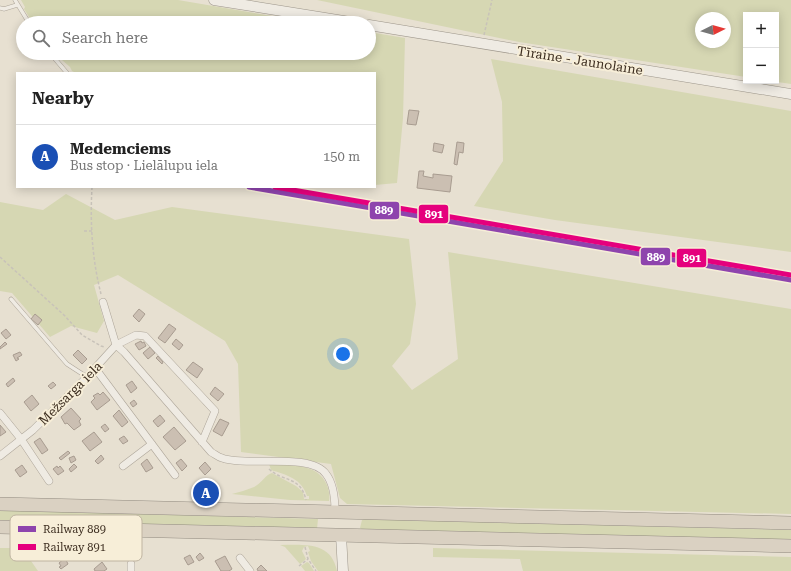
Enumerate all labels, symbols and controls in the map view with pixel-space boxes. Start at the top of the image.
north arrow [695,12,731,48]
map controls [743,12,779,84]
button: + [743,12,779,48]
search box [16,16,376,60]
icon: search [30,27,52,49]
text: Search here [62,29,148,47]
street label: Tīraine - Jaunolaine [516,43,644,78]
button: − [743,48,779,84]
text: Nearby [32,88,94,108]
text: Medemciems [70,140,171,158]
text: A [40,149,50,164]
text: 150 m [323,149,360,164]
text: Bus stop · Lielālupu iela [70,158,218,173]
line badge: 889 [369,201,400,220]
text: 889 [375,204,393,217]
line badge: 891 [418,204,449,224]
text: 891 [425,208,443,221]
line badge: 889 [640,247,671,266]
line badge: 891 [676,248,707,268]
text: 889 [647,251,665,264]
text: 891 [683,252,701,265]
your location [333,344,353,364]
street label: Mežsarga iela [35,358,105,428]
pin: A [193,478,219,508]
legend [10,515,142,561]
text: Railway 889 [43,523,106,536]
text: Railway 891 [43,541,106,554]

